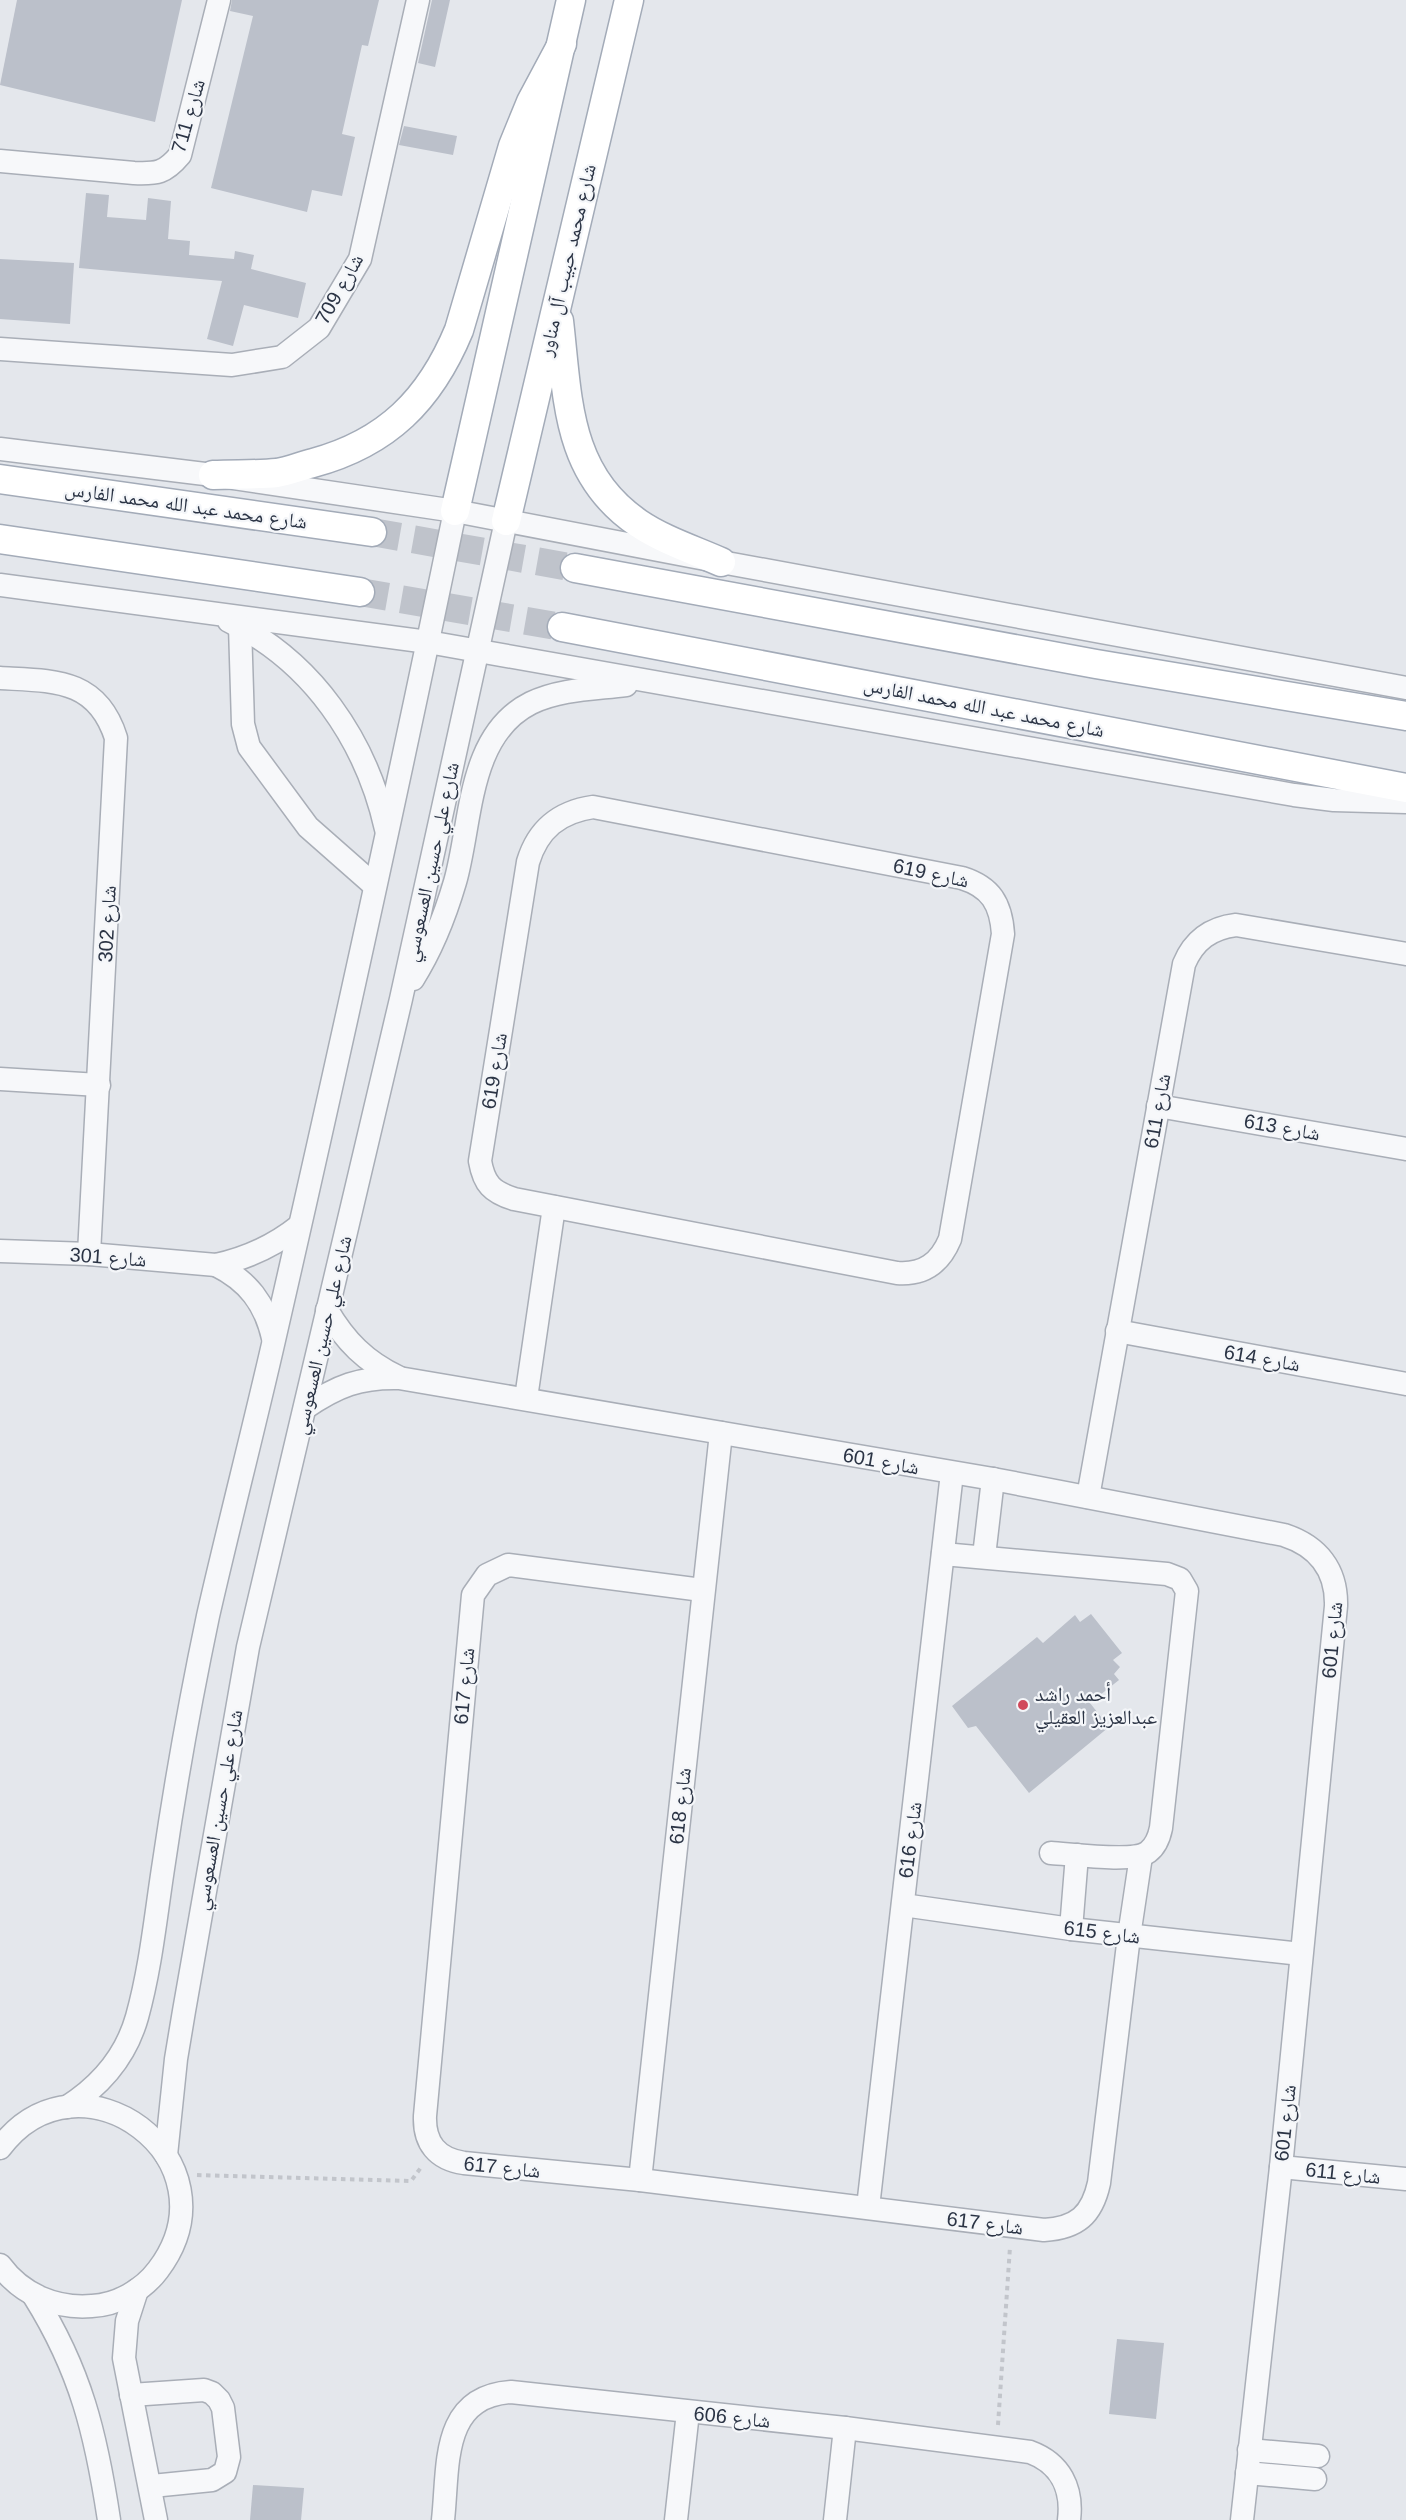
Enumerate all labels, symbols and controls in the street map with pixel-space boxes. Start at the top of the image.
street label: شارع 711 [167,77,211,156]
street label: شارع محمد حبيب آل مناور [534,162,602,360]
street label: شارع 709 [311,250,369,329]
street label: شارع محمد عبد الله محمد الفارس [63,477,308,535]
street label: شارع محمد عبد الله محمد الفارس [862,673,1106,743]
street label: شارع علي حسين العسعوسي [399,760,468,965]
street label: شارع 619 [891,854,971,894]
street label: شارع 302 [94,885,122,963]
street label: شارع 619 [477,1031,513,1111]
street label: شارع 611 [1140,1072,1176,1150]
street label: شارع 613 [1242,1109,1322,1146]
street label: شارع علي حسين العسعوسي [288,1233,361,1438]
street label: شارع 301 [69,1243,147,1273]
street label: شارع 614 [1222,1340,1302,1377]
street label: شارع 601 [841,1443,921,1480]
street label: شارع 601 [1318,1601,1348,1679]
street label: شارع 617 [450,1647,480,1725]
place label: أحمد راشد عبدالعزيز العقيلي [1035,1682,1157,1733]
marker: أحمد راشد عبدالعزيز العقيلي [1016,1698,1030,1712]
street label: شارع علي حسين العسعوسي [190,1708,251,1913]
street label: شارع 618 [665,1767,697,1846]
street label: شارع 616 [894,1800,928,1880]
street label: شارع 615 [1062,1916,1142,1950]
street label: شارع 601 [1270,2084,1302,2163]
street label: شارع 617 [462,2152,541,2184]
street label: شارع 611 [1304,2158,1382,2190]
street label: شارع 617 [945,2207,1025,2241]
street label: شارع 606 [692,2402,771,2434]

